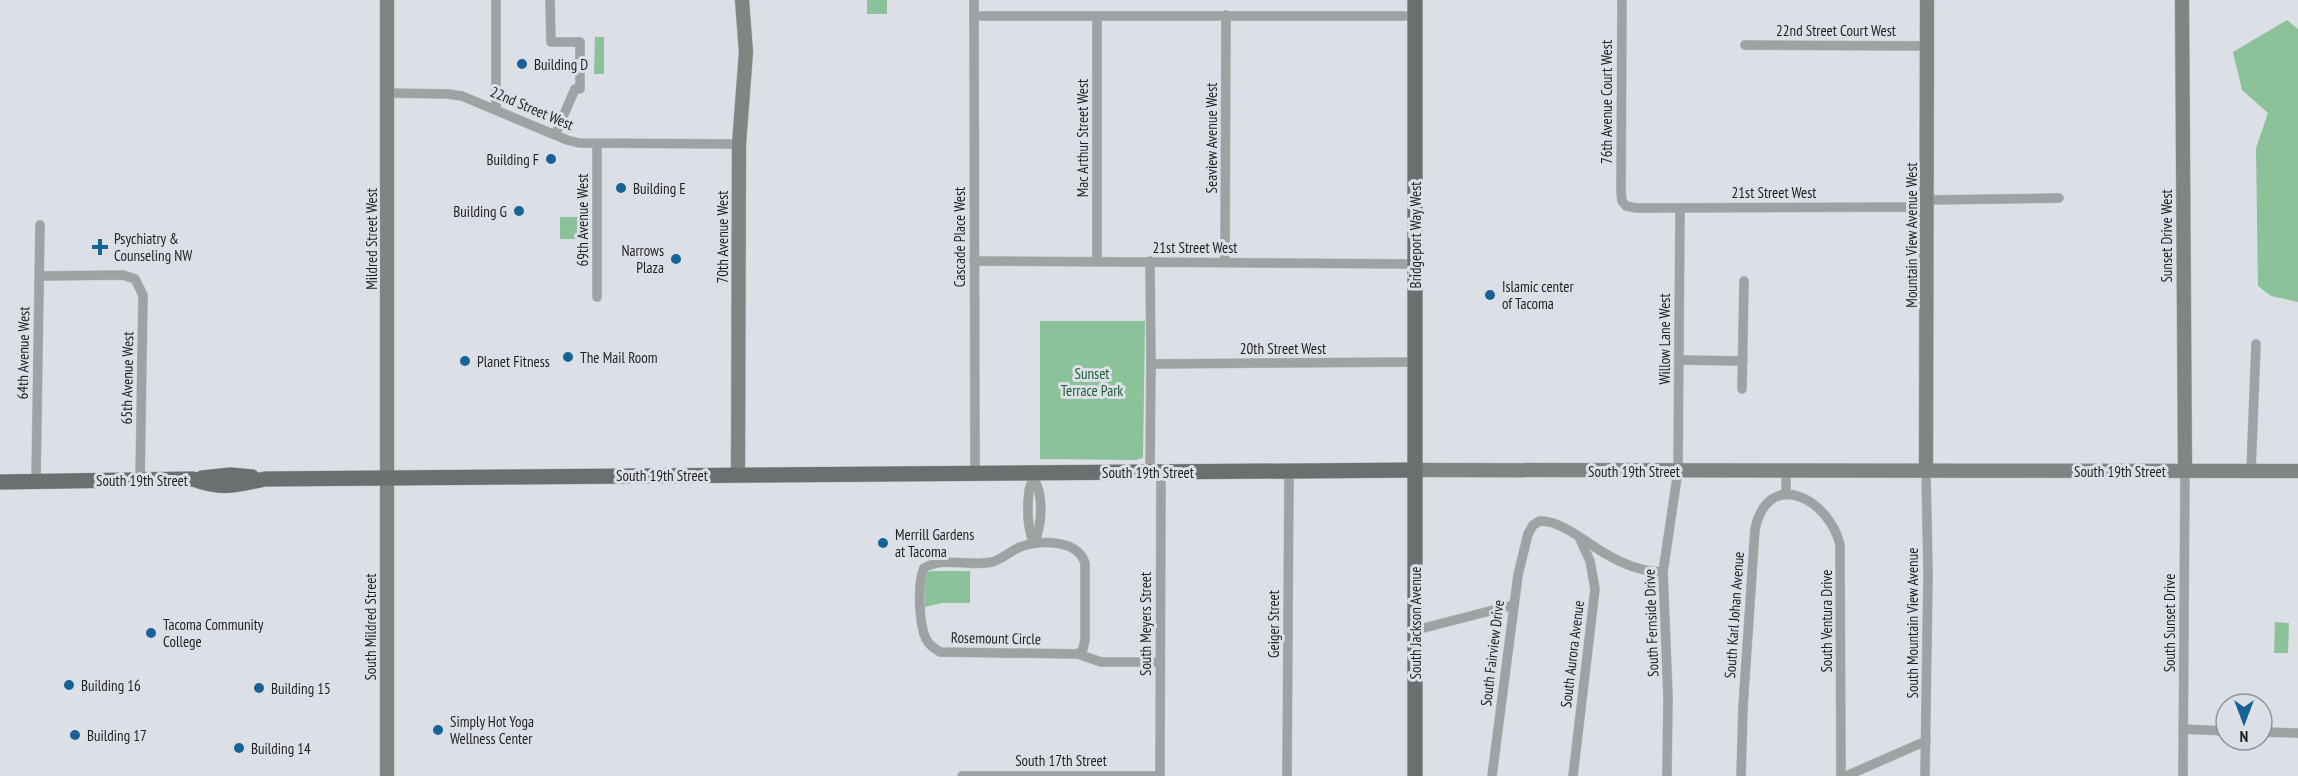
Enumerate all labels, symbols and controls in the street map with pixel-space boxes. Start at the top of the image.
street label: 22nd Street Court West [1776,21,1896,40]
street label: 76th Avenue Court West [1597,40,1616,164]
place label: Building D [534,55,588,74]
marker: Building D [515,57,529,71]
street label: Mac Arthur Street West [1073,79,1092,197]
street label: 22nd Street West [487,82,577,134]
street label: Seaview Avenue West [1202,83,1221,193]
place label: Building F [486,150,539,169]
marker: Building F [544,152,558,166]
street label: Mountain View Avenue West [1902,162,1921,308]
street label: 69th Avenue West [573,174,592,266]
place label: Building E [633,179,686,198]
marker: Building E [614,181,628,195]
street label: Bridgeport Way West [1406,182,1425,288]
street label: 21st Street West [1732,183,1816,202]
street label: Cascade Place West [950,187,969,287]
street label: Mildred Street West [362,188,381,290]
street label: Sunset Drive West [2157,189,2176,283]
street label: 70th Avenue West [713,191,732,283]
place label: Building G [453,202,507,221]
marker: Building G [512,204,526,218]
place label: Psychiatry & Counseling NW [114,229,192,265]
marker: Psychiatry & Counseling NW [91,238,109,256]
street label: 21st Street West [1153,238,1237,257]
place label: Narrows Plaza [621,241,664,277]
marker: Narrows Plaza [669,252,683,266]
place label: Islamic center of Tacoma [1502,277,1574,313]
marker: Islamic center of Tacoma [1483,288,1497,302]
street label: Willow Lane West [1655,293,1674,385]
street label: 64th Avenue West [13,306,33,400]
street label: 65th Avenue West [117,331,137,425]
street label: 20th Street West [1240,339,1326,358]
place label: The Mail Room [580,348,658,367]
marker: The Mail Room [561,350,575,364]
place label: Planet Fitness [477,352,550,371]
marker: Planet Fitness [458,354,472,368]
park label: Sunset Terrace Park [1061,364,1123,400]
street label: South 19th Street [1588,462,1680,481]
street label: South 19th Street [2074,462,2166,481]
street label: South 19th Street [1102,463,1194,482]
street label: South 19th Street [616,466,708,485]
street label: South 19th Street [96,471,188,490]
place label: Merrill Gardens at Tacoma [895,525,974,561]
marker: Merrill Gardens at Tacoma [876,536,890,550]
street label: South Mountain View Avenue [1903,548,1922,698]
street label: South Karl Johan Avenue [1720,551,1748,679]
street label: South Jackson Avenue [1406,567,1425,679]
street label: South Fernside Drive [1640,569,1662,677]
street label: South Ventura Drive [1817,569,1836,673]
street label: South Meyers Street [1136,572,1155,676]
street label: South Mildred Street [361,573,380,681]
street label: South Sunset Drive [2160,574,2179,672]
street label: Geiger Street [1264,590,1283,658]
street label: South Fairview Drive [1476,599,1508,707]
street label: South Aurora Avenue [1556,599,1588,709]
place label: Tacoma Community College [163,615,264,651]
marker: Tacoma Community College [144,626,158,640]
street label: Rosemount Circle [951,628,1041,648]
place label: Building 16 [81,676,141,695]
marker: Building 16 [62,678,76,692]
place label: Building 15 [271,679,331,698]
marker: Building 15 [252,681,266,695]
north arrow [2214,692,2274,752]
place label: Simply Hot Yoga Wellness Center [450,712,534,748]
marker: Simply Hot Yoga Wellness Center [431,723,445,737]
place label: Building 17 [87,726,147,745]
text: N [2240,727,2248,747]
marker: Building 17 [68,728,82,742]
place label: Building 14 [251,739,311,758]
marker: Building 14 [232,741,246,755]
street label: South 17th Street [1015,751,1107,770]

